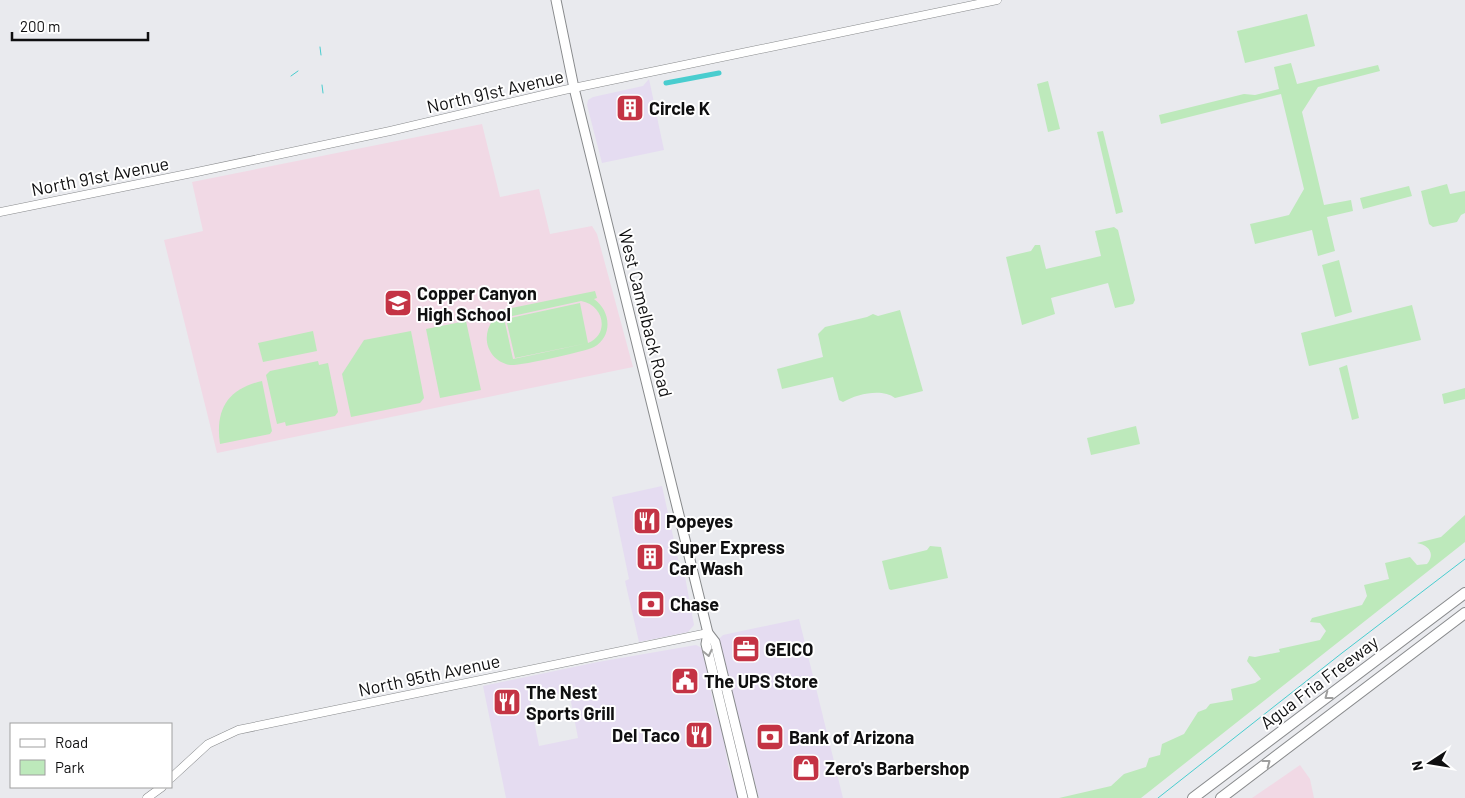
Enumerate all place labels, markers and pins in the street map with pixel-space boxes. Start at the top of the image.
building icon: Circle K [615,93,645,123]
place label: Circle K [649,97,710,119]
place label: Copper Canyon High School [417,282,537,325]
school or university icon: Copper Canyon High School [383,288,413,318]
restaurant icon: Popeyes [632,506,662,536]
place label: Popeyes [666,510,733,532]
place label: Super Express Car Wash [669,536,785,579]
building icon: Super Express Car Wash [635,542,665,572]
bank icon: Chase [636,589,666,619]
place label: Chase [670,593,719,615]
office icon: GEICO [731,634,761,664]
place label: GEICO [765,638,813,660]
public building icon: The UPS Store [670,666,700,696]
place label: The UPS Store [704,670,818,692]
place label: The Nest Sports Grill [526,681,615,724]
restaurant icon: The Nest Sports Grill [492,687,522,717]
restaurant icon: Del Taco [684,720,714,750]
bank icon: Bank of Arizona [755,722,785,752]
place label: Del Taco [612,724,680,746]
place label: Bank of Arizona [789,726,914,748]
shop icon: Zero's Barbershop [791,753,821,783]
place label: Zero's Barbershop [825,757,970,779]

